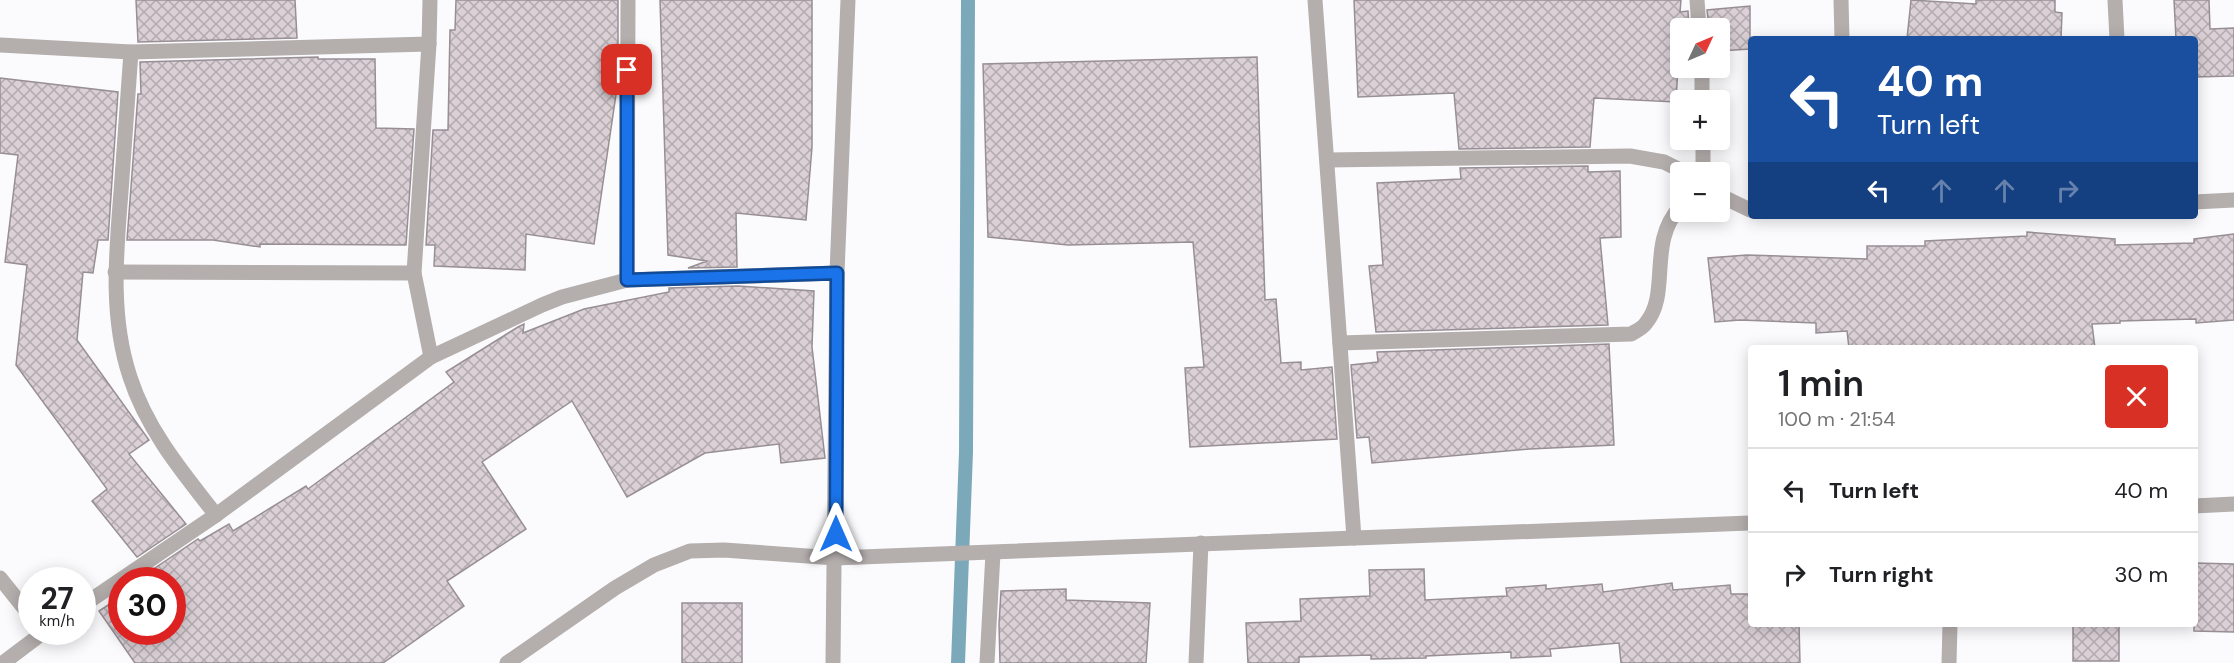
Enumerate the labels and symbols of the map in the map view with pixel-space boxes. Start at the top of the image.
north arrow [1670,18,1730,78]
pin [601,44,652,95]
position arrow [804,502,868,566]
speed limit sign: 30 [108,567,186,645]

